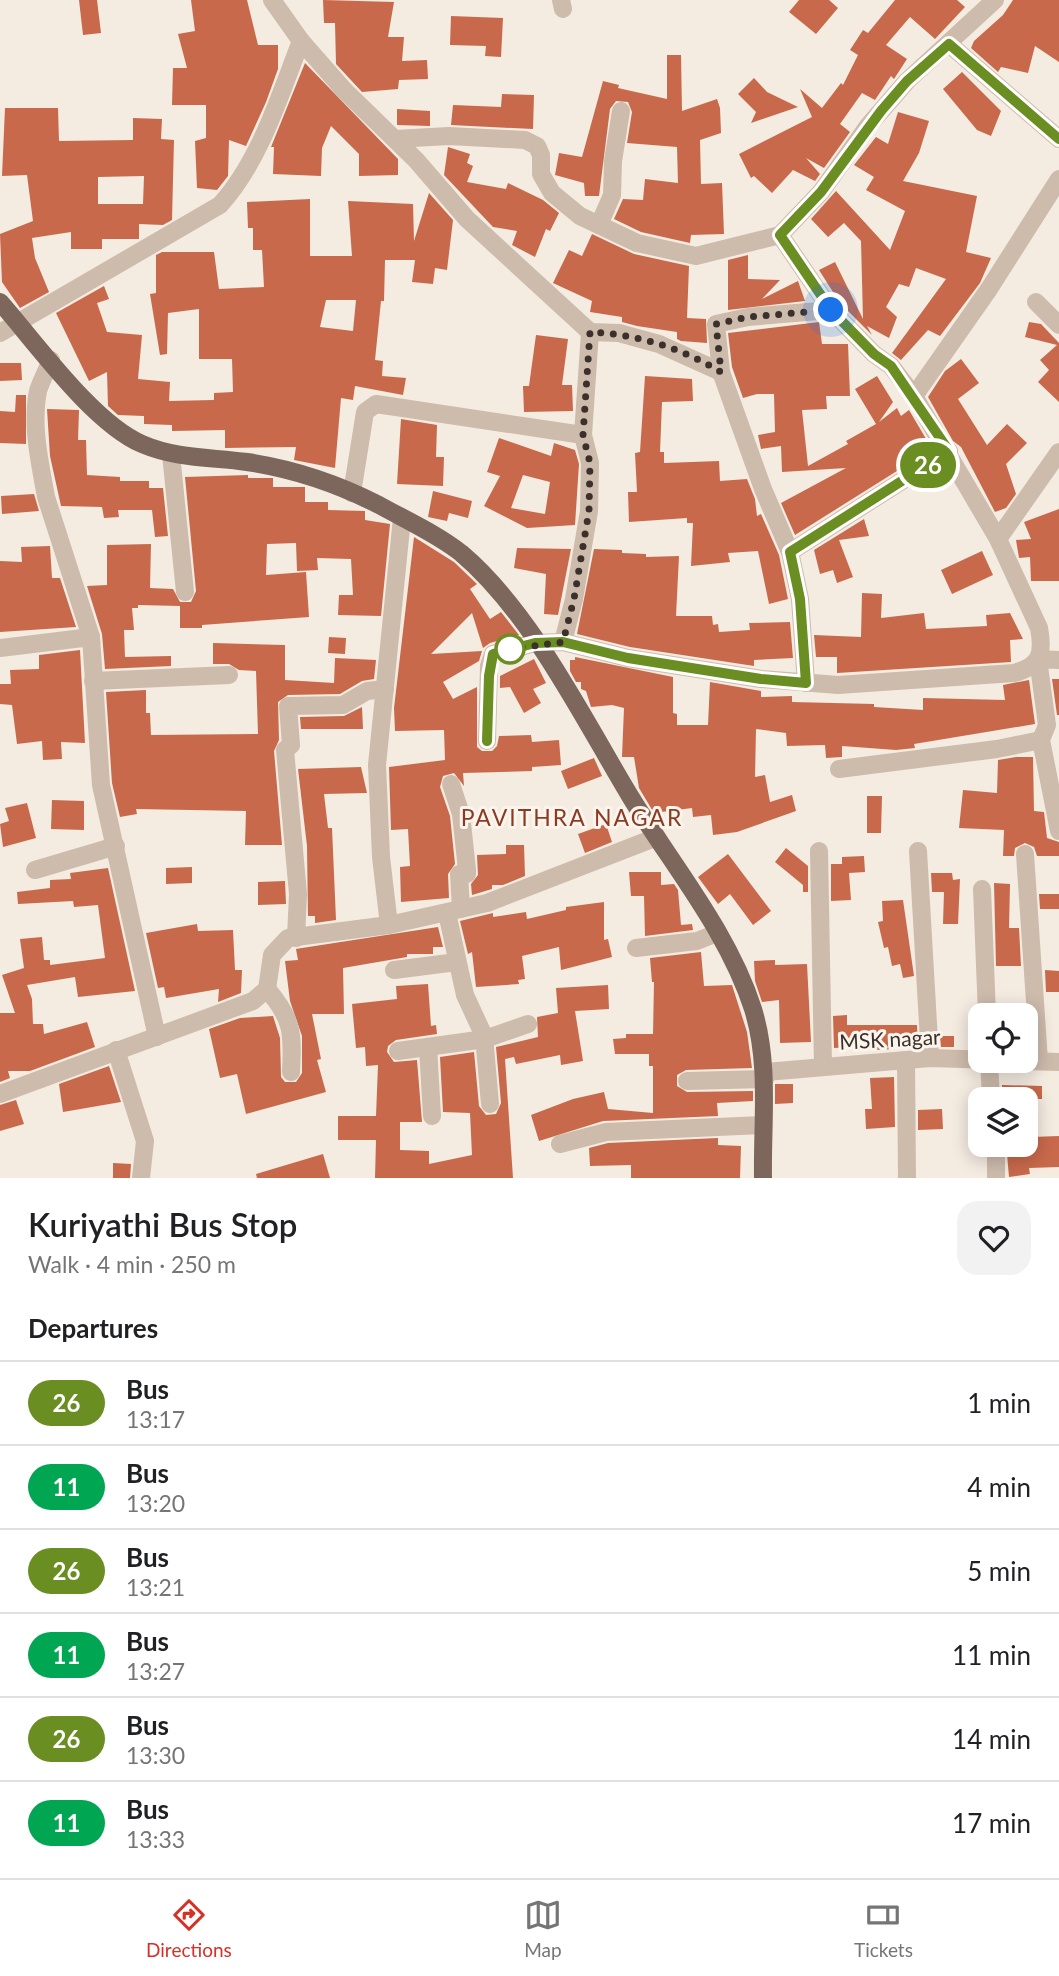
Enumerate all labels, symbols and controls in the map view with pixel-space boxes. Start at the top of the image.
your location [813,292,848,327]
line badge: 26 [897,442,960,488]
text: 26 [914,450,942,479]
unlabelled marker [495,634,525,664]
district label: PAVITHRA NAGAR [461,803,683,831]
map controls [968,1003,1038,1157]
button: locate [968,1003,1038,1073]
street label: MSK nagar [839,1023,942,1054]
button: layers [968,1087,1038,1157]
button: heart [957,1201,1031,1275]
text: Kuriyathi Bus Stop [28,1204,298,1244]
text: Walk · 4 min · 250 m [28,1250,236,1278]
text: Departures [28,1312,158,1344]
text: Bus [126,1373,169,1405]
text: 1 min [967,1387,1031,1419]
text: 26 [53,1388,80,1417]
text: 13:17 [126,1405,185,1433]
text: Bus [126,1457,169,1489]
text: 4 min [967,1471,1031,1503]
text: 11 [53,1472,80,1501]
text: 13:20 [126,1489,185,1517]
text: Bus [126,1541,169,1573]
text: 5 min [967,1555,1031,1587]
text: 26 [53,1556,80,1585]
text: 13:21 [126,1573,185,1601]
text: Bus [126,1625,169,1657]
text: 11 min [952,1639,1031,1671]
text: 11 [53,1640,80,1669]
text: 13:27 [126,1657,185,1685]
text: Bus [126,1709,169,1741]
text: 14 min [952,1723,1031,1755]
text: 26 [53,1724,80,1753]
text: 13:30 [126,1741,185,1769]
text: Bus [126,1793,169,1825]
text: 17 min [952,1807,1031,1839]
text: 11 [53,1808,80,1837]
text: 13:33 [126,1825,185,1853]
tab: Directions [146,1896,232,1961]
tab: Map [524,1896,562,1961]
tab: Tickets [854,1896,913,1961]

